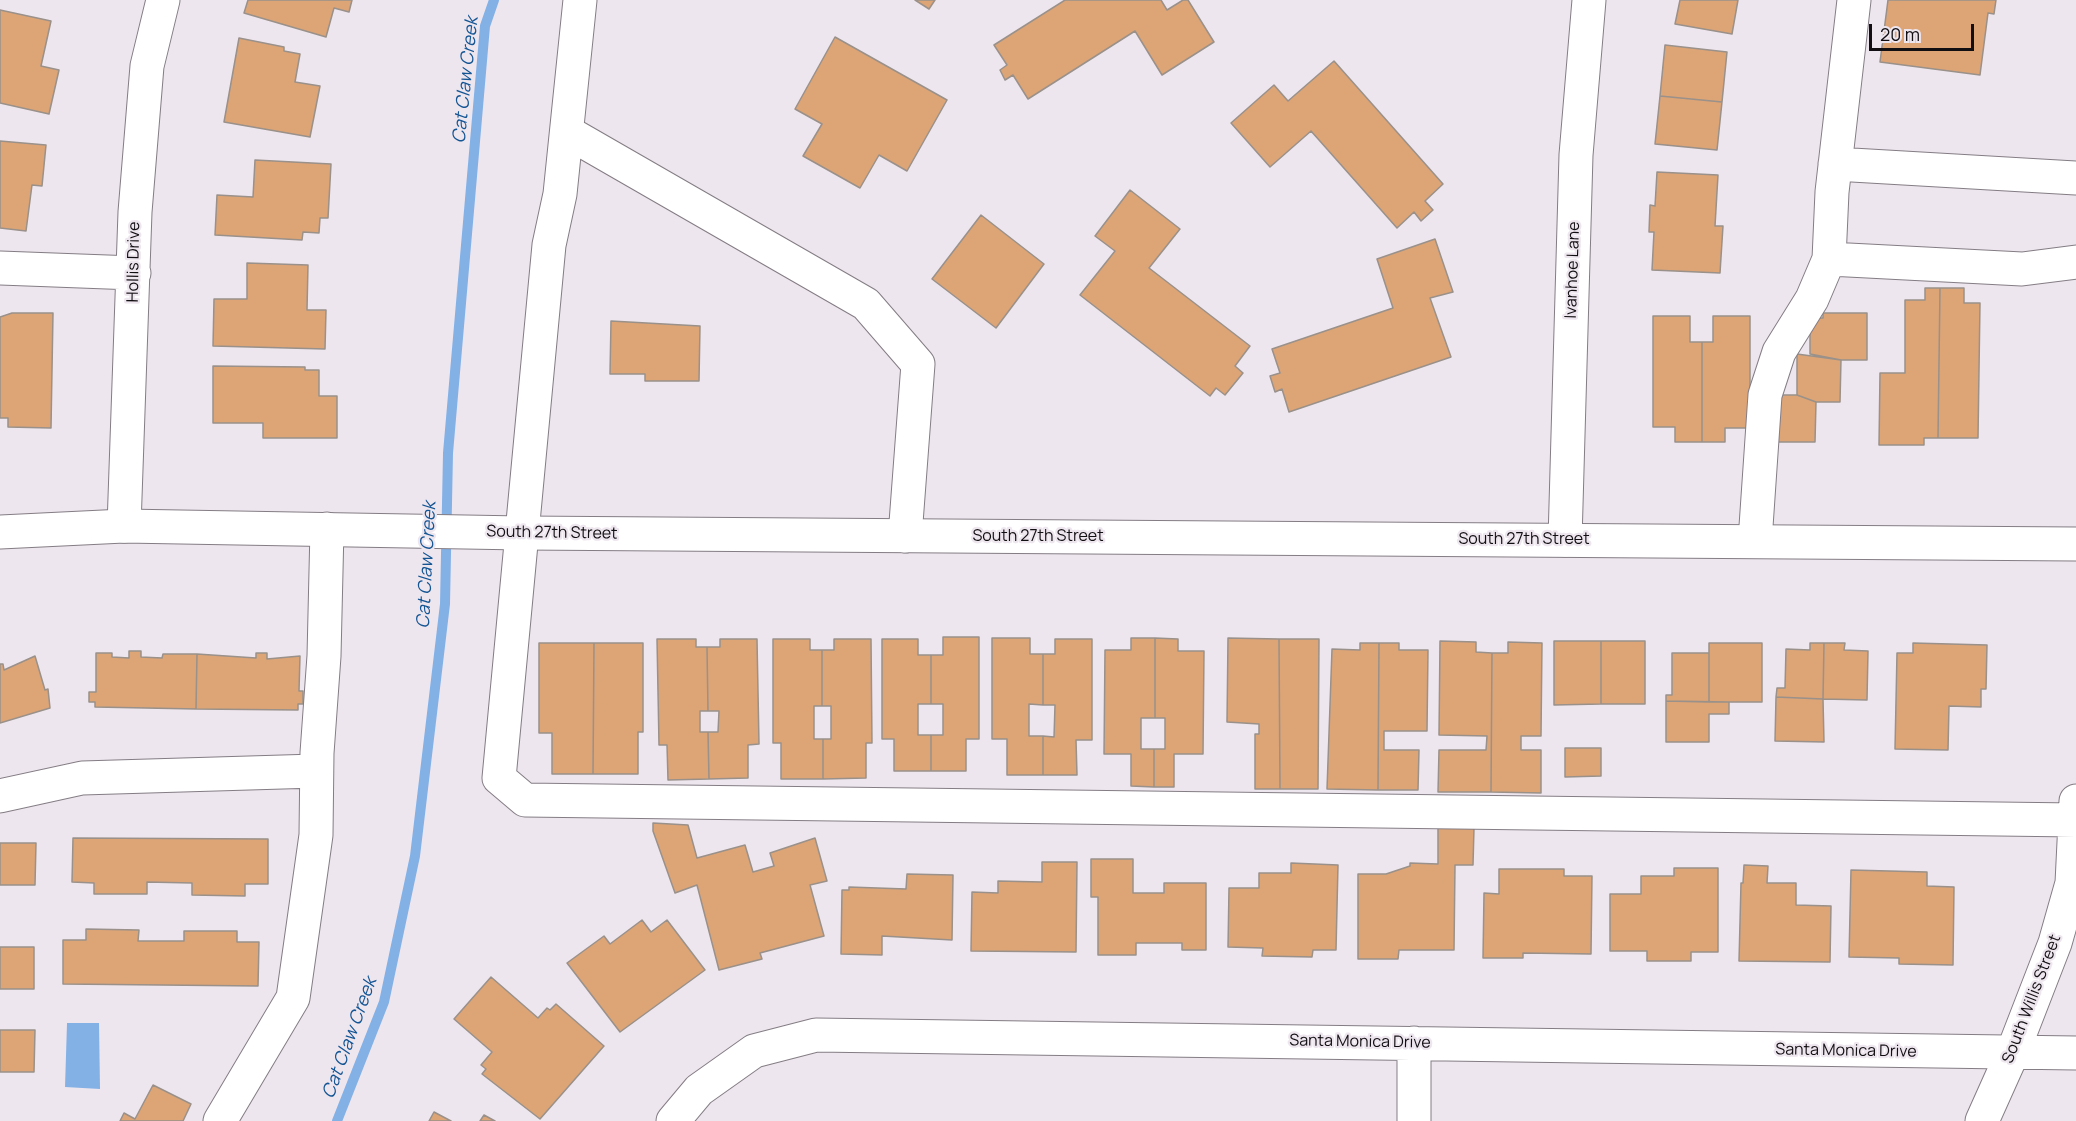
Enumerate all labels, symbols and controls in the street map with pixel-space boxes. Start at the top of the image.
scale bar [1872,12,1977,50]
water label: Cat Claw Creek [449,16,483,144]
text: 20 m [1880,22,1920,46]
street label: Ivanhoe Lane [1562,221,1584,319]
street label: Hollis Drive [124,222,144,302]
water label: Cat Claw Creek [413,501,441,629]
street label: South 27th Street [486,522,618,544]
street label: South 27th Street [972,527,1104,547]
street label: South 27th Street [1458,530,1590,550]
street label: South Willis Street [1999,932,2065,1066]
water label: Cat Claw Creek [318,975,382,1101]
street label: Santa Monica Drive [1289,1031,1431,1053]
street label: Santa Monica Drive [1775,1040,1917,1062]

